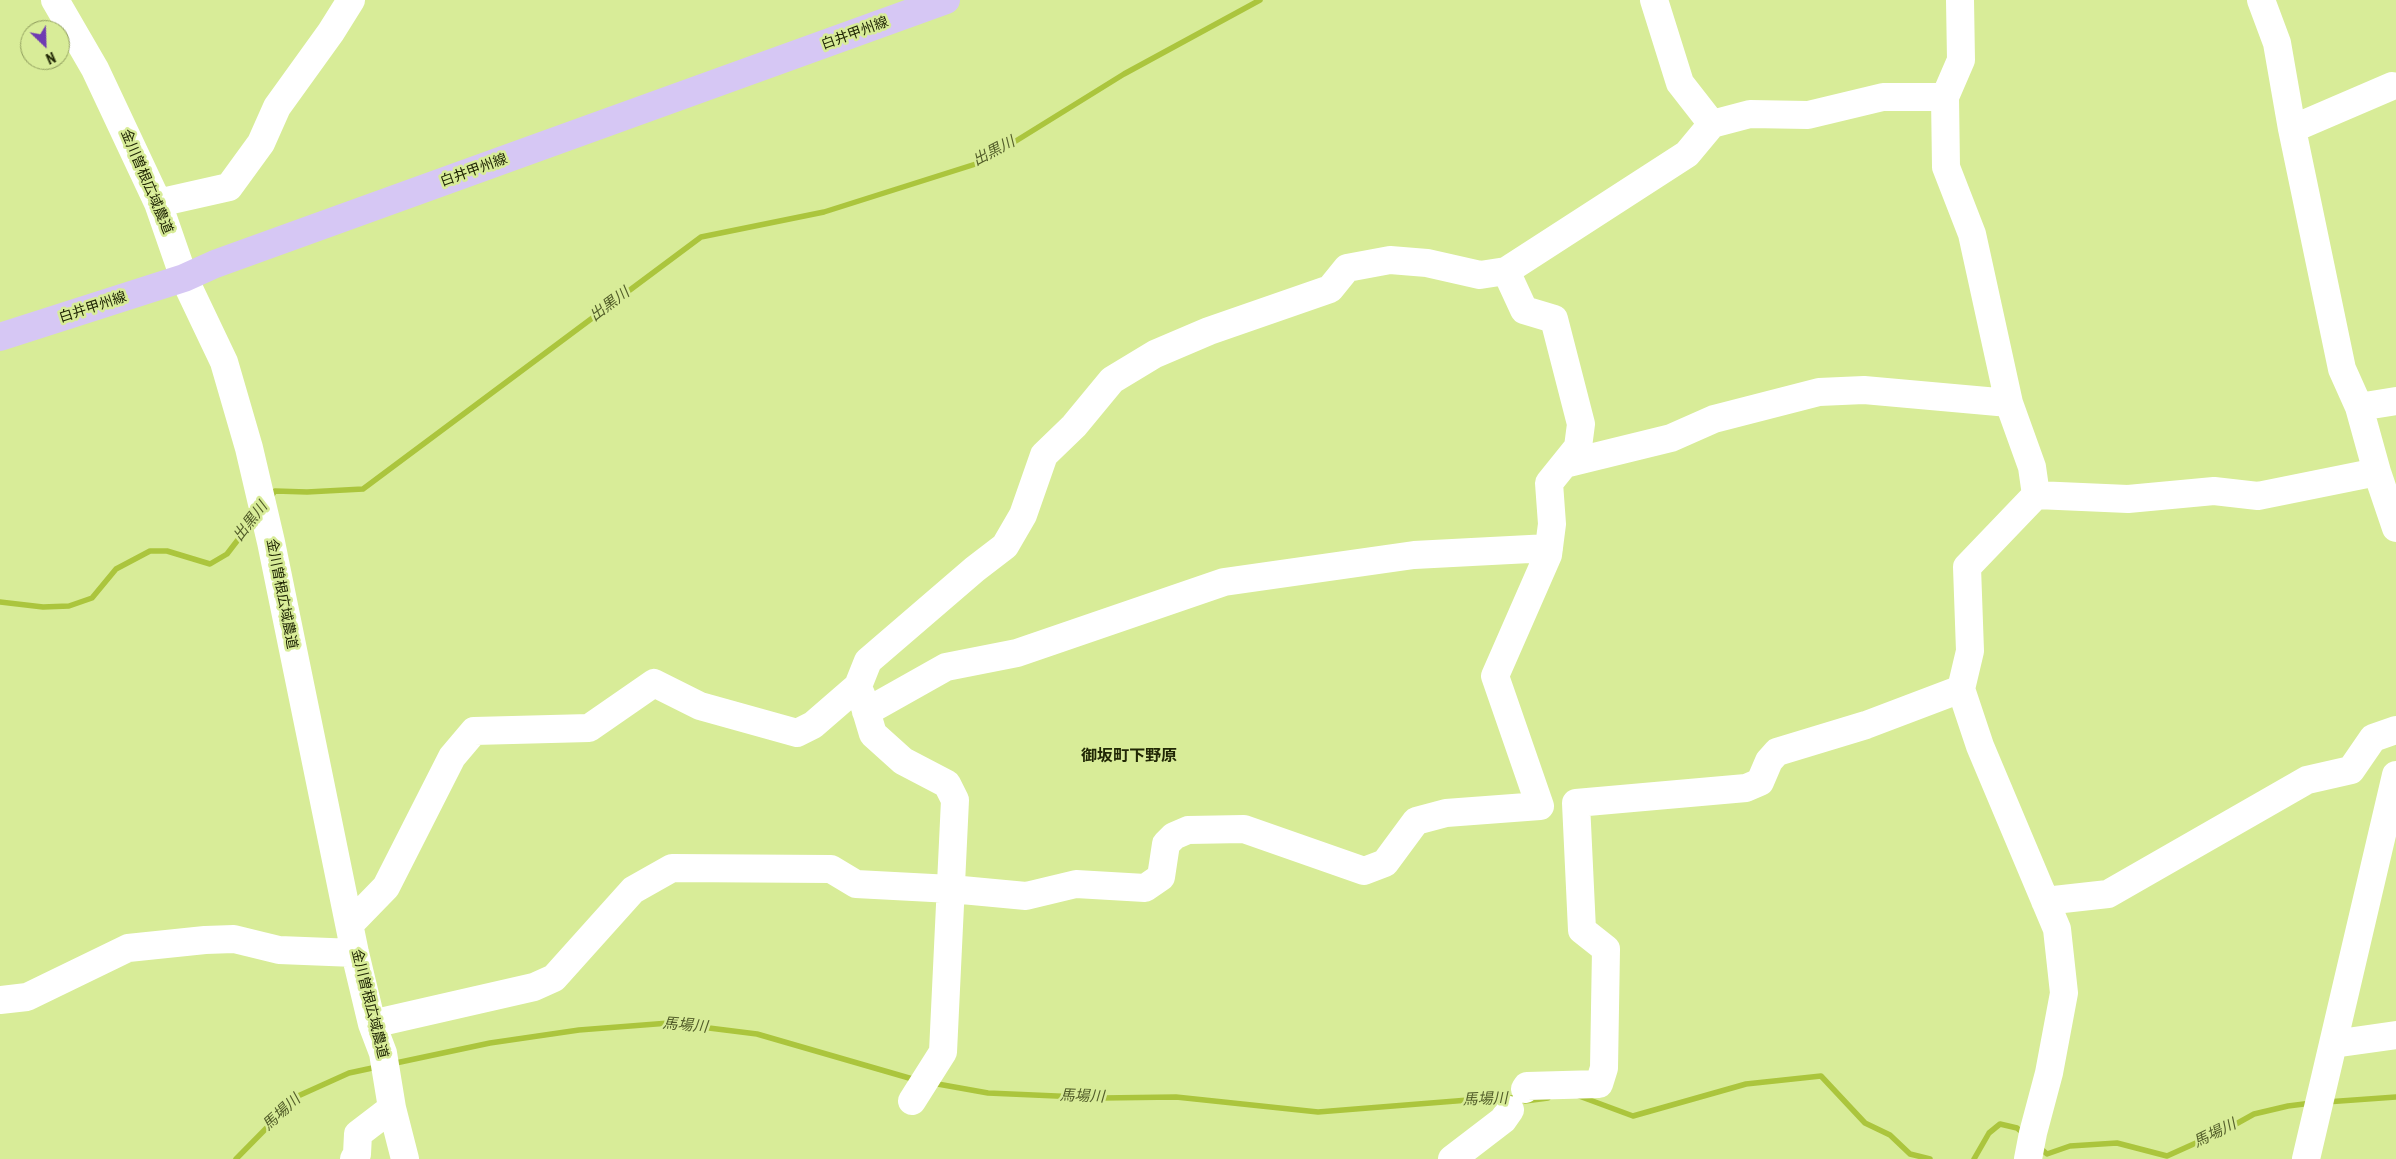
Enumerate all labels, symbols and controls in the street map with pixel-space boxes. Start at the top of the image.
street label: 白井甲州線 [819,14,891,54]
north arrow [20,20,70,70]
text: N [44,49,58,67]
street label: 金川曽根広域農道 [116,127,176,237]
water label: 出黒川 [970,133,1018,171]
street label: 白井甲州線 [438,151,510,191]
water label: 出黒川 [587,284,633,326]
street label: 白井甲州線 [57,289,129,327]
water label: 出黒川 [230,499,272,545]
street label: 金川曽根広域農道 [262,537,300,651]
district label: 御坂町下野原 [1081,747,1177,767]
street label: 金川曽根広域農道 [347,948,391,1060]
water label: 馬場川 [662,1015,708,1037]
water label: 馬場川 [1059,1087,1105,1107]
water label: 馬場川 [1462,1090,1508,1110]
water label: 馬場川 [259,1091,305,1135]
water label: 馬場川 [2191,1116,2239,1152]

